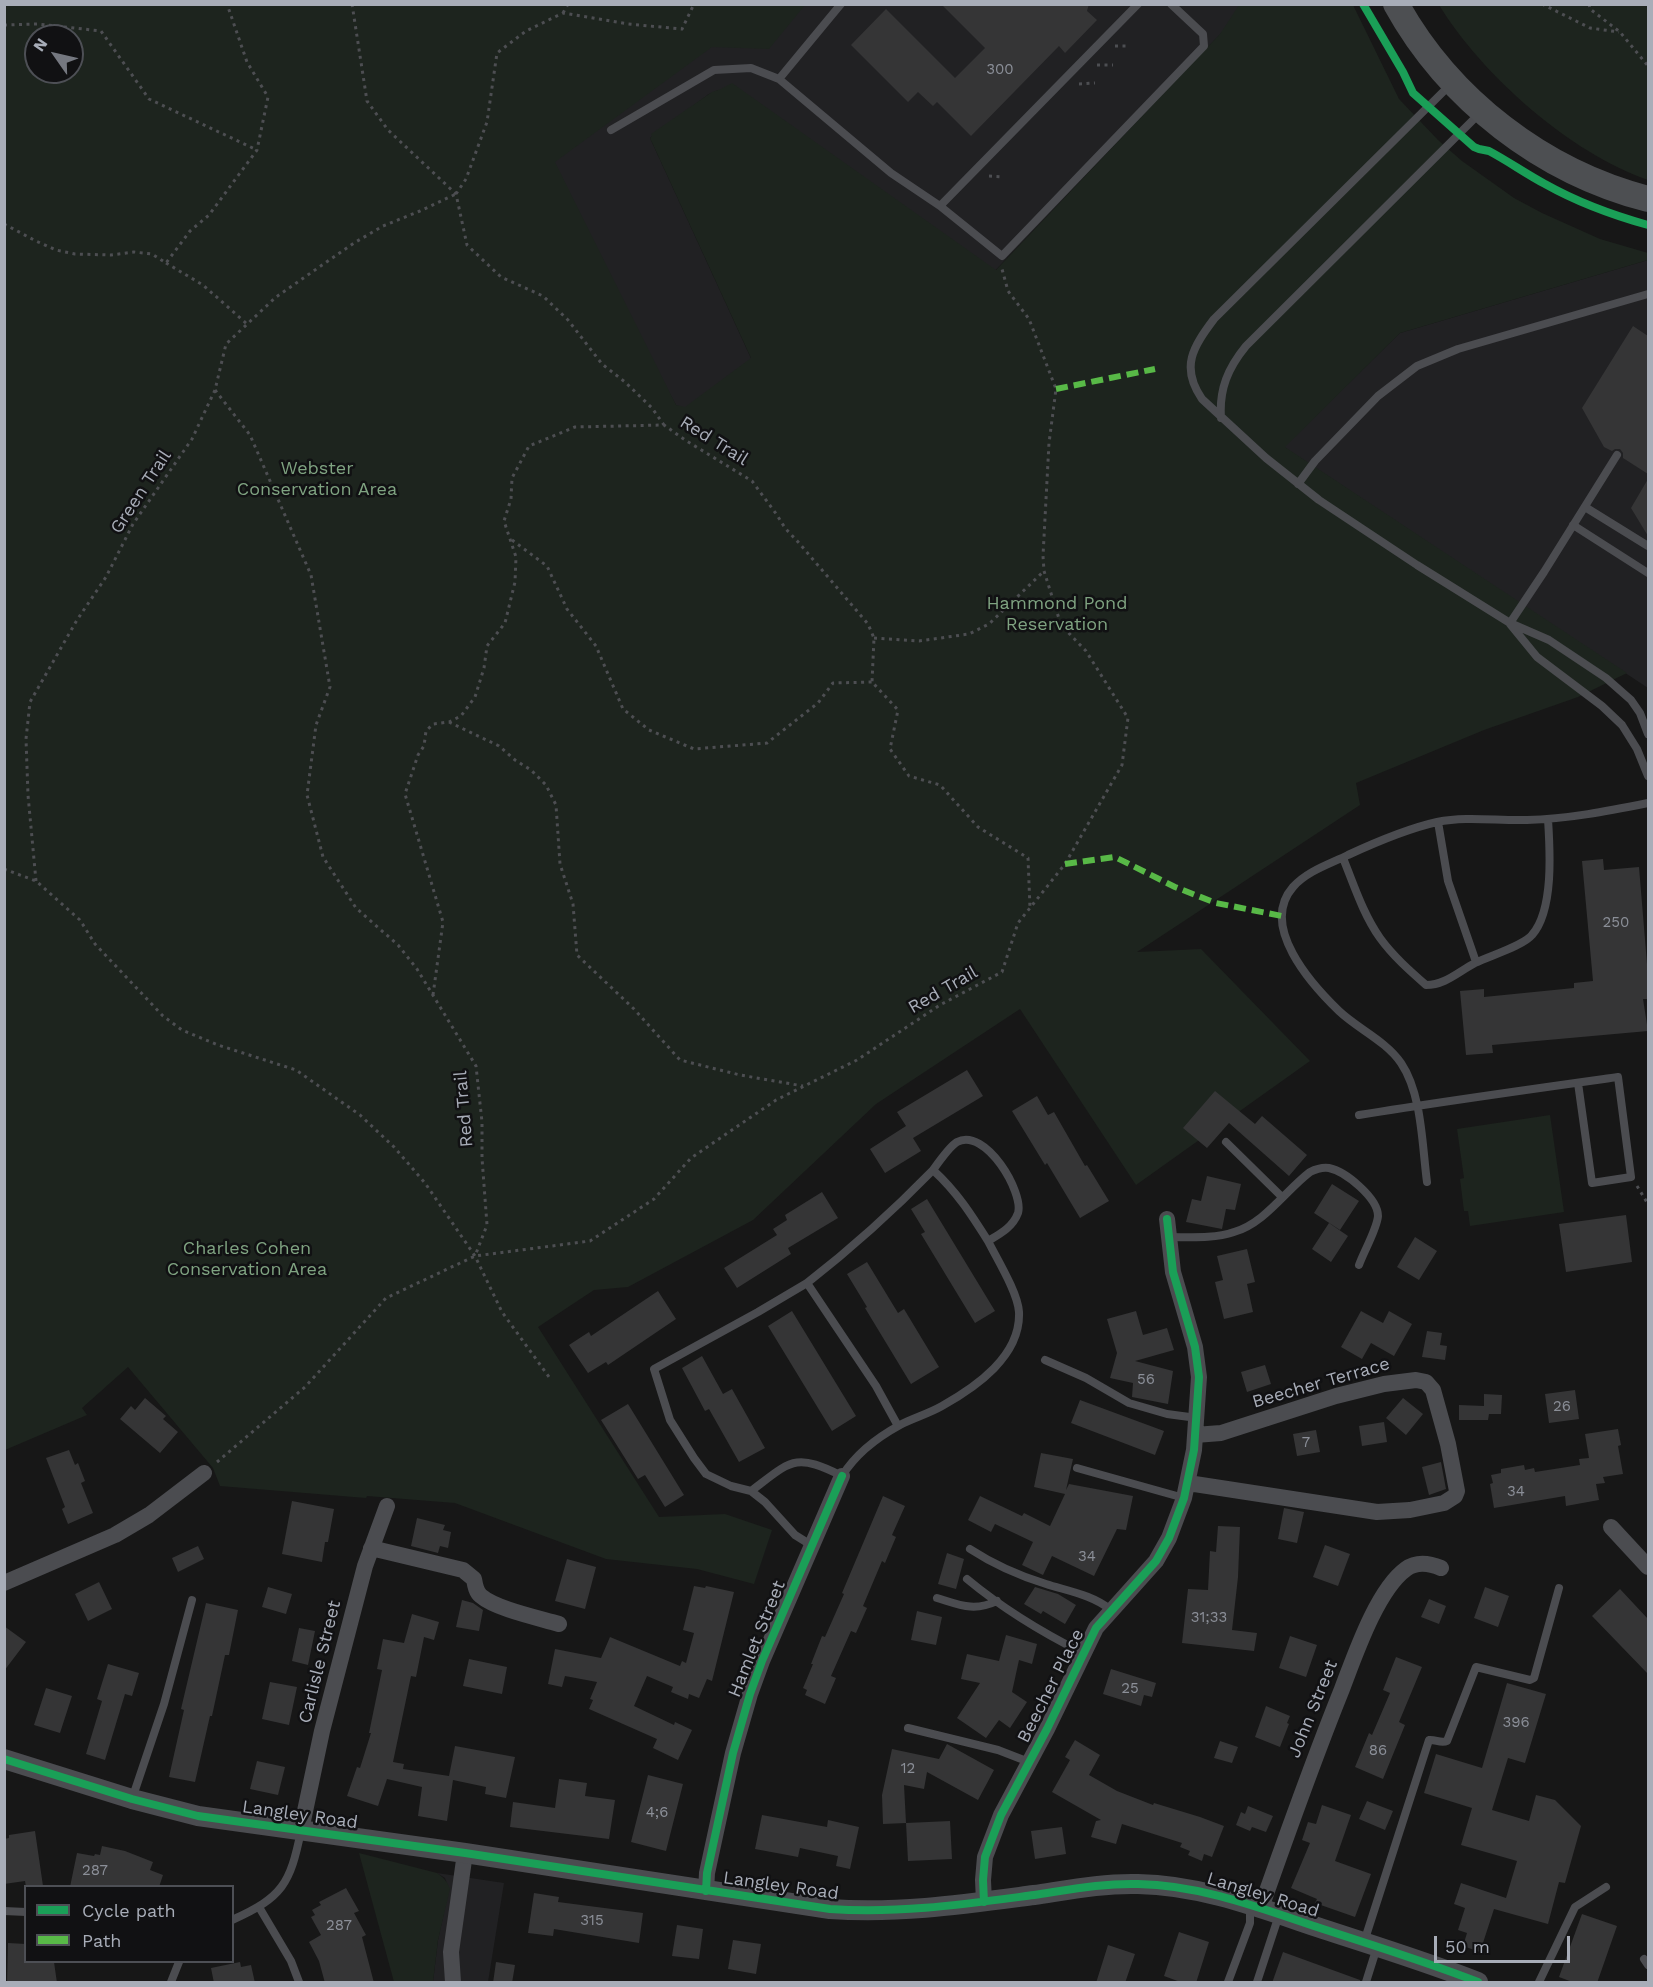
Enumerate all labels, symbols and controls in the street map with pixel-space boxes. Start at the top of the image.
north arrow [24,24,84,84]
text: N [29,35,52,55]
house number: 300 [986,61,1014,79]
street label: Red Trail [676,412,752,470]
street label: Green Trail [106,446,176,538]
park label: Webster Conservation Area [237,458,397,500]
park label: Hammond Pond Reservation [986,593,1128,636]
house number: 250 [1603,914,1629,932]
street label: Red Trail [904,961,982,1019]
street label: Red Trail [450,1070,478,1148]
park label: Charles Cohen Conservation Area [167,1238,327,1280]
street label: Beecher Terrace [1250,1353,1392,1413]
house number: 56 [1137,1371,1155,1389]
house number: 26 [1553,1398,1571,1416]
house number: 7 [1302,1434,1310,1452]
house number: 34 [1507,1483,1525,1501]
house number: 34 [1078,1548,1096,1566]
street label: Hamlet Street [724,1578,790,1700]
street label: Carlisle Street [294,1598,346,1726]
house number: 31;33 [1191,1609,1227,1627]
street label: Beecher Place [1013,1626,1089,1746]
street label: John Street [1284,1657,1342,1761]
house number: 25 [1121,1680,1139,1698]
house number: 396 [1502,1714,1530,1732]
house number: 86 [1369,1742,1387,1760]
house number: 12 [901,1760,915,1778]
street label: Langley Road [241,1796,359,1834]
house number: 4;6 [646,1804,668,1822]
house number: 287 [82,1862,108,1880]
street label: Langley Road [722,1867,840,1905]
street label: Langley Road [1204,1868,1322,1922]
legend [24,1885,234,1963]
text: Cycle path [82,1900,176,1921]
house number: 315 [580,1912,604,1930]
house number: 287 [326,1917,352,1935]
scale bar [1437,1924,1574,1962]
text: Path [82,1930,122,1951]
text: 50 m [1445,1936,1490,1957]

